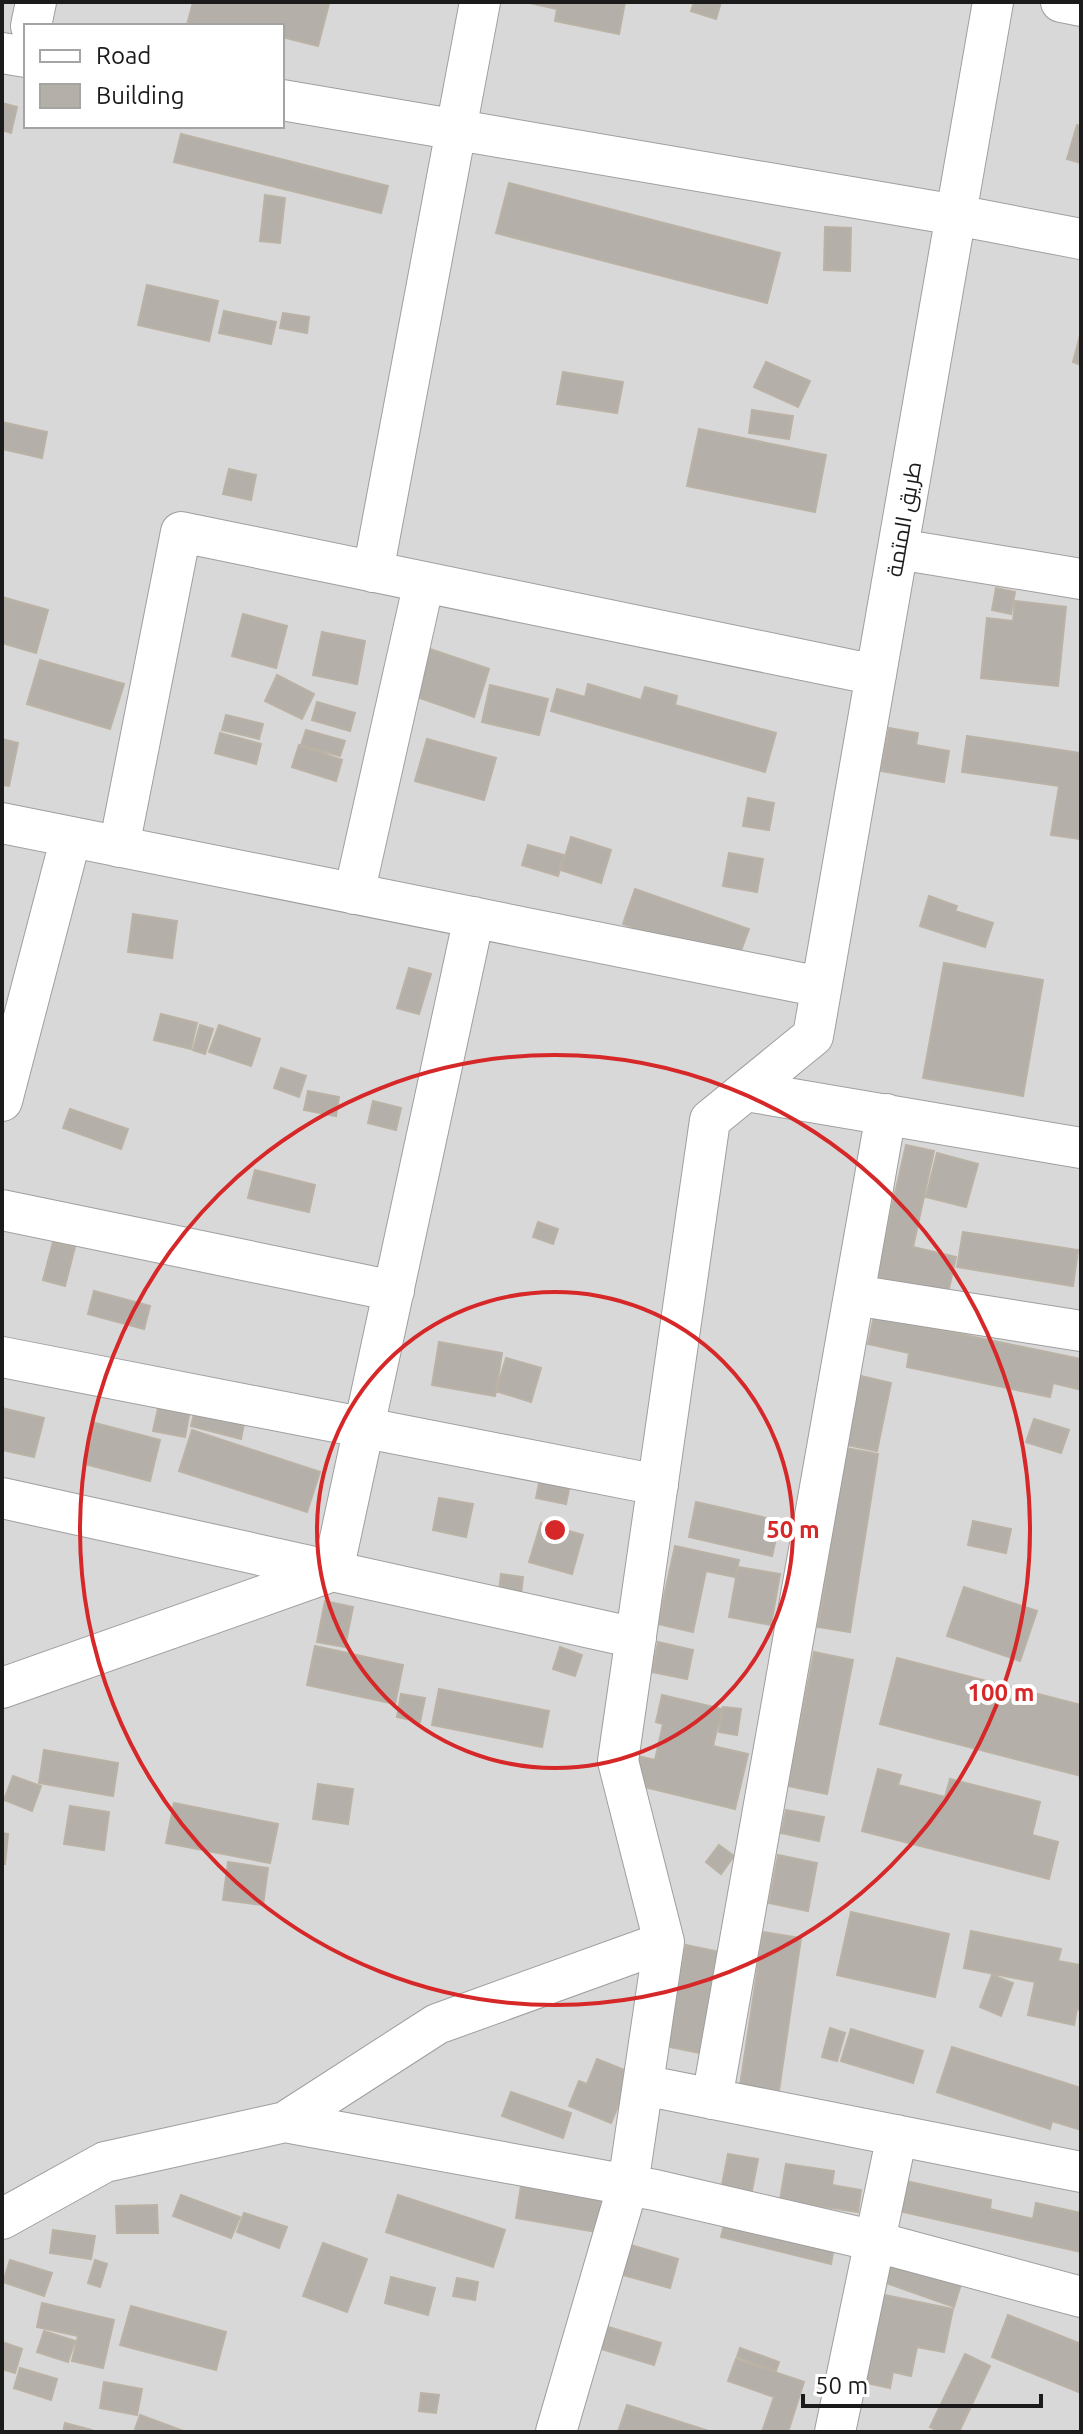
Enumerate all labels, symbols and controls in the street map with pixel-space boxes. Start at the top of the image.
legend [24,24,284,128]
text: Road [96,42,151,69]
text: Building [96,82,184,109]
street label: طريق المتمة [881,460,927,579]
centre of rings [541,1516,569,1544]
text: 50 m [766,1516,820,1543]
text: 100 m [968,1679,1034,1706]
scale bar [803,2358,1041,2408]
text: 50 m [815,2372,868,2399]

